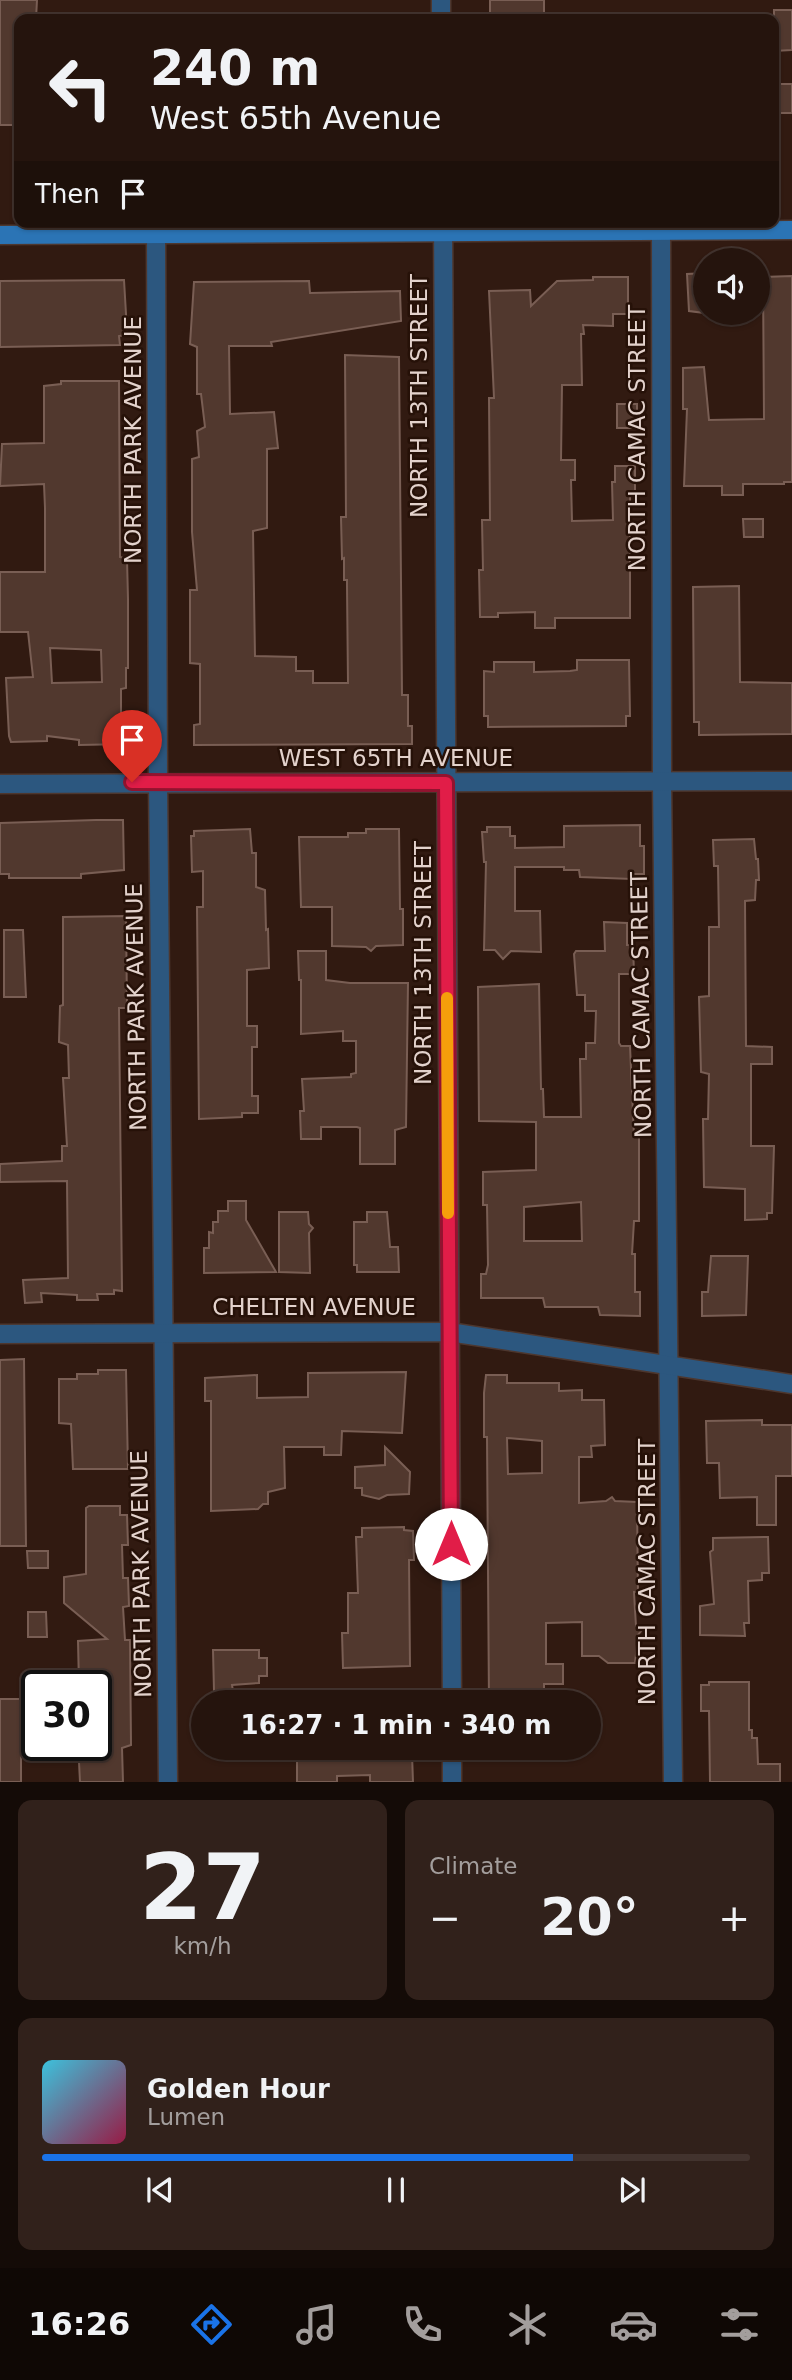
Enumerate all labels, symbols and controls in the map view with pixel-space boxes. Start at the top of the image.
text: 240 m [150,40,320,97]
icon: left [35,42,126,133]
text: West 65th Avenue [150,99,441,137]
icon: arrive [114,175,152,213]
text: Then [35,179,100,209]
map controls [693,248,770,325]
button: sound [693,248,770,325]
street label: NORTH 13TH STREET [406,273,432,518]
street label: NORTH CAMAC STREET [624,304,650,571]
street label: NORTH PARK AVENUE [120,316,146,564]
pin [102,710,162,782]
icon: arrive [113,721,151,759]
street label: WEST 65TH AVENUE [279,745,513,771]
street label: NORTH 13TH STREET [410,840,436,1085]
street label: NORTH CAMAC STREET [626,871,656,1138]
street label: NORTH PARK AVENUE [121,883,151,1131]
street label: CHELTEN AVENUE [212,1294,416,1320]
street label: NORTH CAMAC STREET [634,1438,660,1705]
street label: NORTH PARK AVENUE [126,1450,156,1698]
position arrow [414,1507,488,1581]
speed limit sign: 30 [21,1670,112,1761]
text: 16:27 · 1 min · 340 m [241,1710,551,1740]
text: 27 [139,1835,266,1940]
text: Climate [429,1853,518,1879]
text: 20° [540,1887,639,1947]
text: − [429,1896,461,1940]
text: + [718,1896,750,1940]
text: km/h [173,1933,232,1959]
text: Golden Hour [147,2074,330,2104]
text: Lumen [147,2104,225,2130]
icon: previous [141,2171,179,2209]
icon: pause [377,2171,415,2209]
icon: next [613,2171,651,2209]
icon: directions [187,2300,236,2349]
icon: music [292,2300,341,2349]
icon: phone [398,2300,447,2349]
icon: climate [503,2300,552,2349]
icon: car [609,2300,658,2349]
icon: filters [715,2300,764,2349]
text: 16:26 [28,2305,130,2343]

